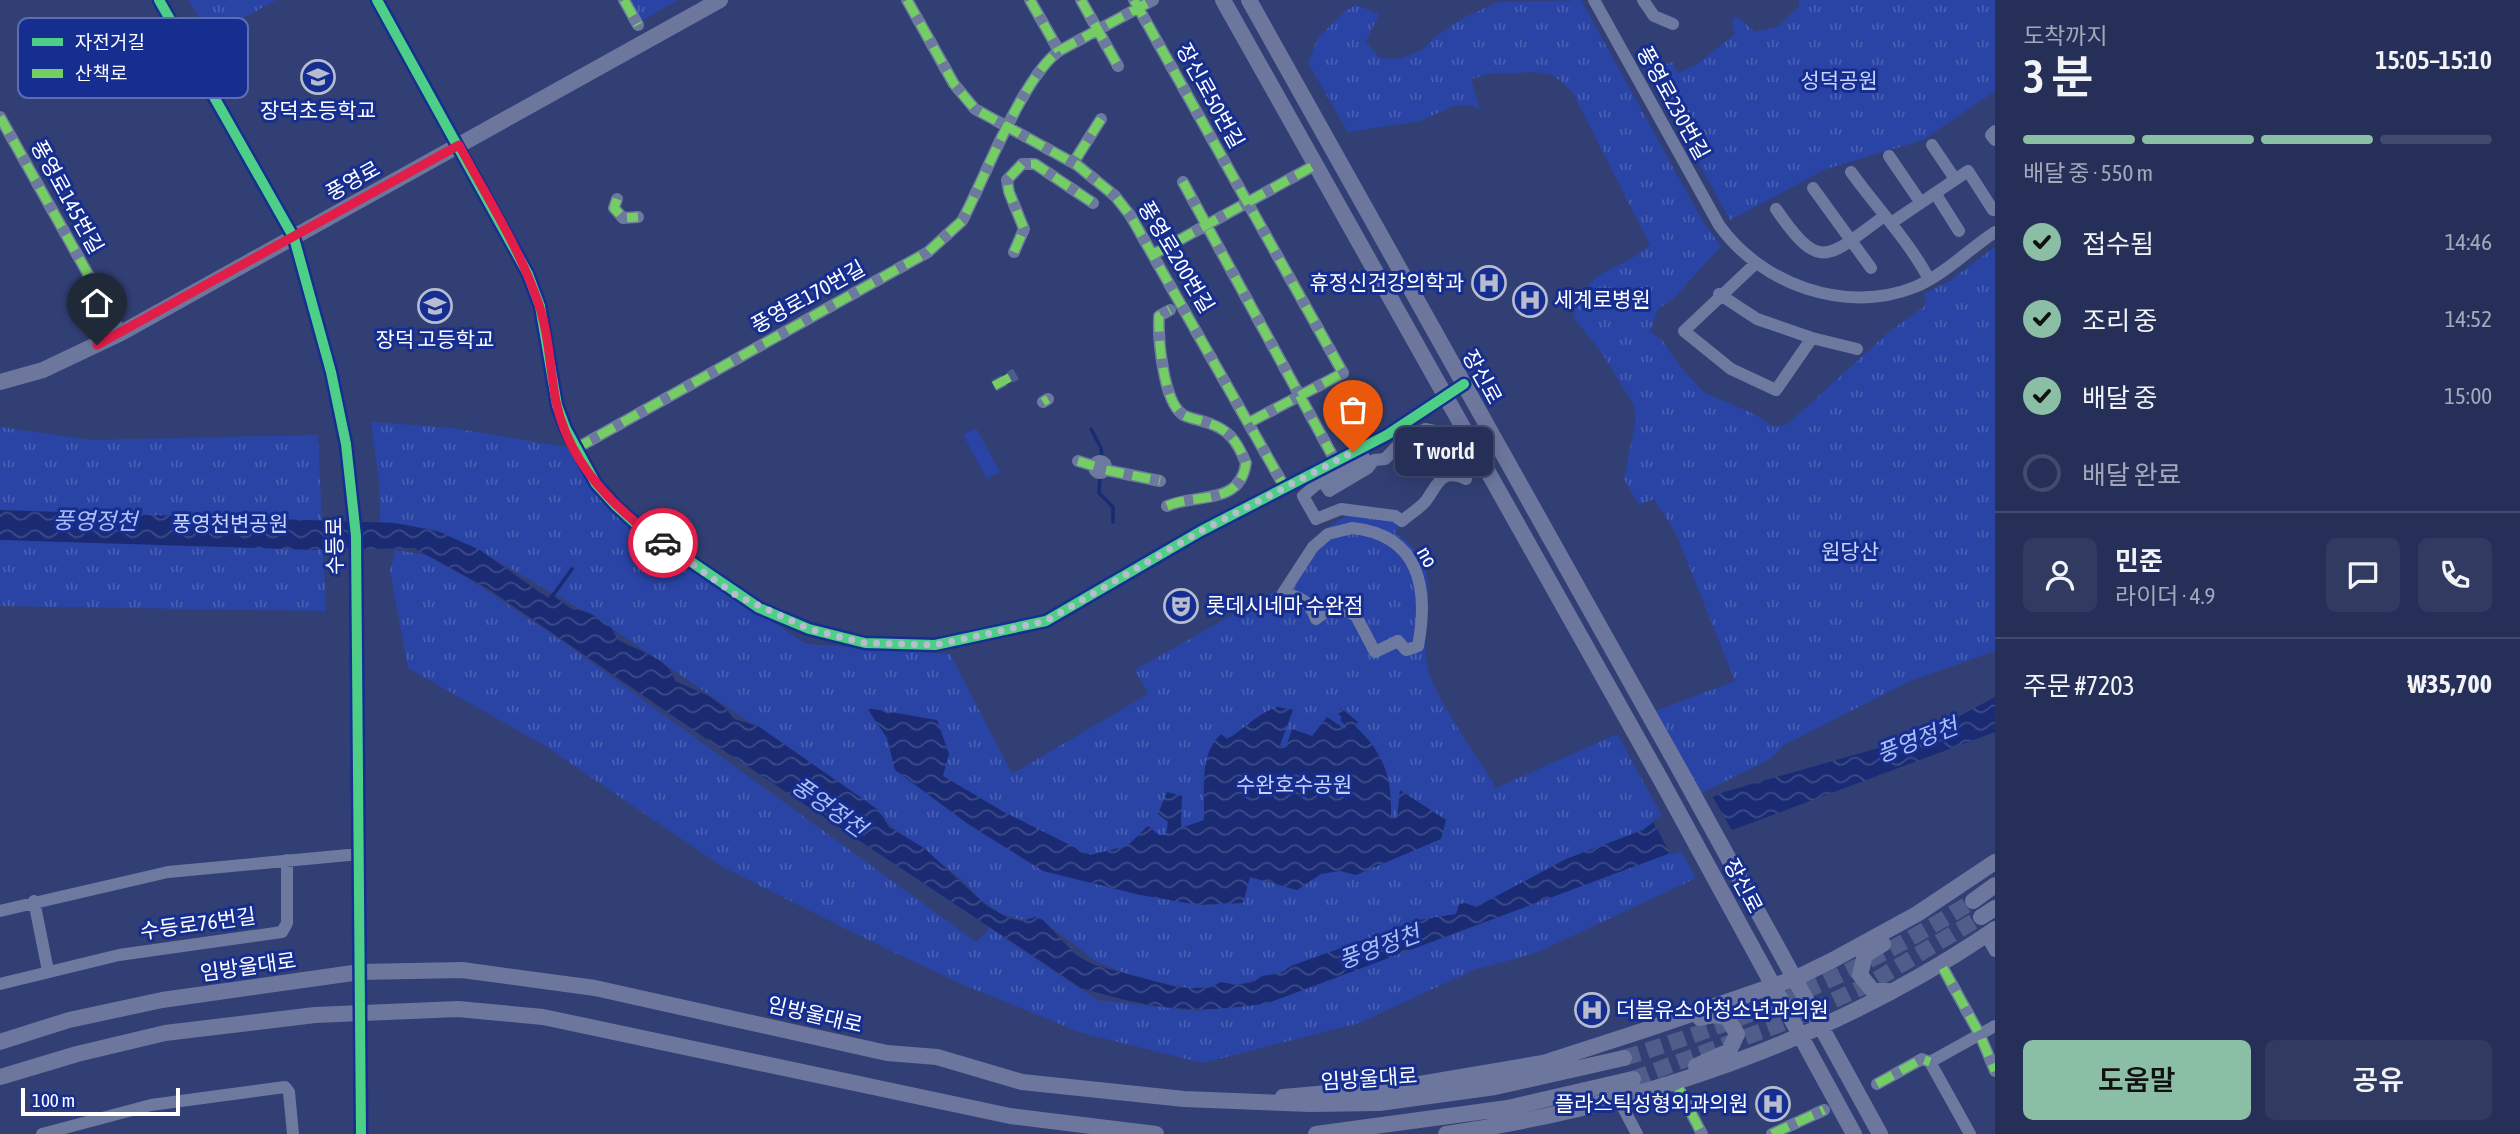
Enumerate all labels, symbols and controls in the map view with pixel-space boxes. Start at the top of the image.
legend [18,18,248,98]
text: 도착까지 [2023,23,2108,49]
text: 자전거길 [75,31,145,53]
street label: 장신로50번길 [1172,39,1250,152]
street label: 풍영로230번길 [1633,42,1715,164]
text: 15:05–15:10 [2375,45,2492,75]
text: 3 분 [2023,50,2093,103]
school or university icon: 장덕초등학교 [299,58,337,96]
text: 산책로 [75,62,127,84]
park label: 성덕공원 [1800,68,1878,92]
place label: 장덕초등학교 [260,98,376,122]
street label: 풍영로145번길 [27,136,109,258]
street label: 풍영로 [321,156,384,205]
text: 배달 중 · 550 m [2023,160,2153,186]
street label: 풍영로200번길 [1134,196,1220,317]
icon: check [2023,223,2061,261]
text: 접수됨 [2082,229,2154,259]
text: 14:46 [2445,229,2492,255]
street label: 풍영로170번길 [747,255,869,337]
hospital icon: 휴정신건강의학과 [1470,264,1508,302]
place label: 휴정신건강의학과 [1309,270,1464,294]
pin [67,273,127,345]
hospital icon: 세계로병원 [1511,281,1549,319]
icon: home [78,284,116,322]
school or university icon: 장덕 고등학교 [416,287,454,325]
place label: 세계로병원 [1554,287,1651,311]
icon: check [2023,300,2061,338]
text: 조리 중 [2082,306,2157,336]
text: 14:52 [2445,306,2492,332]
place label: 장덕 고등학교 [376,327,494,351]
street label: 장신로 [1458,345,1507,408]
icon: check [2023,377,2061,415]
pin [1323,380,1383,452]
text: 배달 중 [2082,383,2157,413]
text: 15:00 [2444,383,2492,409]
icon: bag [1334,391,1372,429]
callout: T world [1395,428,1493,476]
text: T world [1413,438,1475,464]
text: 배달 완료 [2082,460,2181,490]
water label: 풍영정천 [52,507,140,535]
courier [628,508,698,578]
park label: 풍영천변공원 [172,511,288,535]
street label: 수등로 [321,517,347,575]
icon: car [644,524,682,562]
button: person [2023,538,2097,612]
button: chat [2326,538,2400,612]
button: phone [2418,538,2492,612]
park label: 원당산 [1821,539,1879,563]
street label: no [1412,542,1443,571]
text: 민준 [2115,546,2163,576]
text: 라이더 · 4.9 [2115,583,2215,609]
theatre icon: 롯데시네마 수완점 [1162,587,1200,625]
place label: 롯데시네마 수완점 [1206,593,1363,617]
text: ₩35,700 [2407,669,2492,699]
text: 주문 #7203 [2023,671,2135,701]
water label: 풍영정천 [1873,712,1964,767]
water label: 풍영정천 [787,772,873,844]
park label: 수완호수공원 [1236,772,1352,796]
street label: 장신로 [1720,854,1768,917]
street label: 수등로76번길 [139,903,257,943]
water label: 풍영정천 [1335,919,1426,974]
street label: 임방울대로 [198,947,297,985]
street label: 임방울대로 [765,991,865,1037]
hospital icon: 더블유소아청소년과의원 [1573,991,1611,1029]
place label: 더블유소아청소년과의원 [1616,997,1829,1021]
button: 도움말 [2023,1040,2251,1120]
button: 공유 [2265,1040,2492,1120]
street label: 임방울대로 [1320,1063,1418,1093]
scale bar [21,1085,180,1117]
hospital icon: 플라스틱성형외과의원 [1754,1085,1792,1123]
text: 100 m [32,1089,75,1111]
place label: 플라스틱성형외과의원 [1555,1091,1748,1115]

